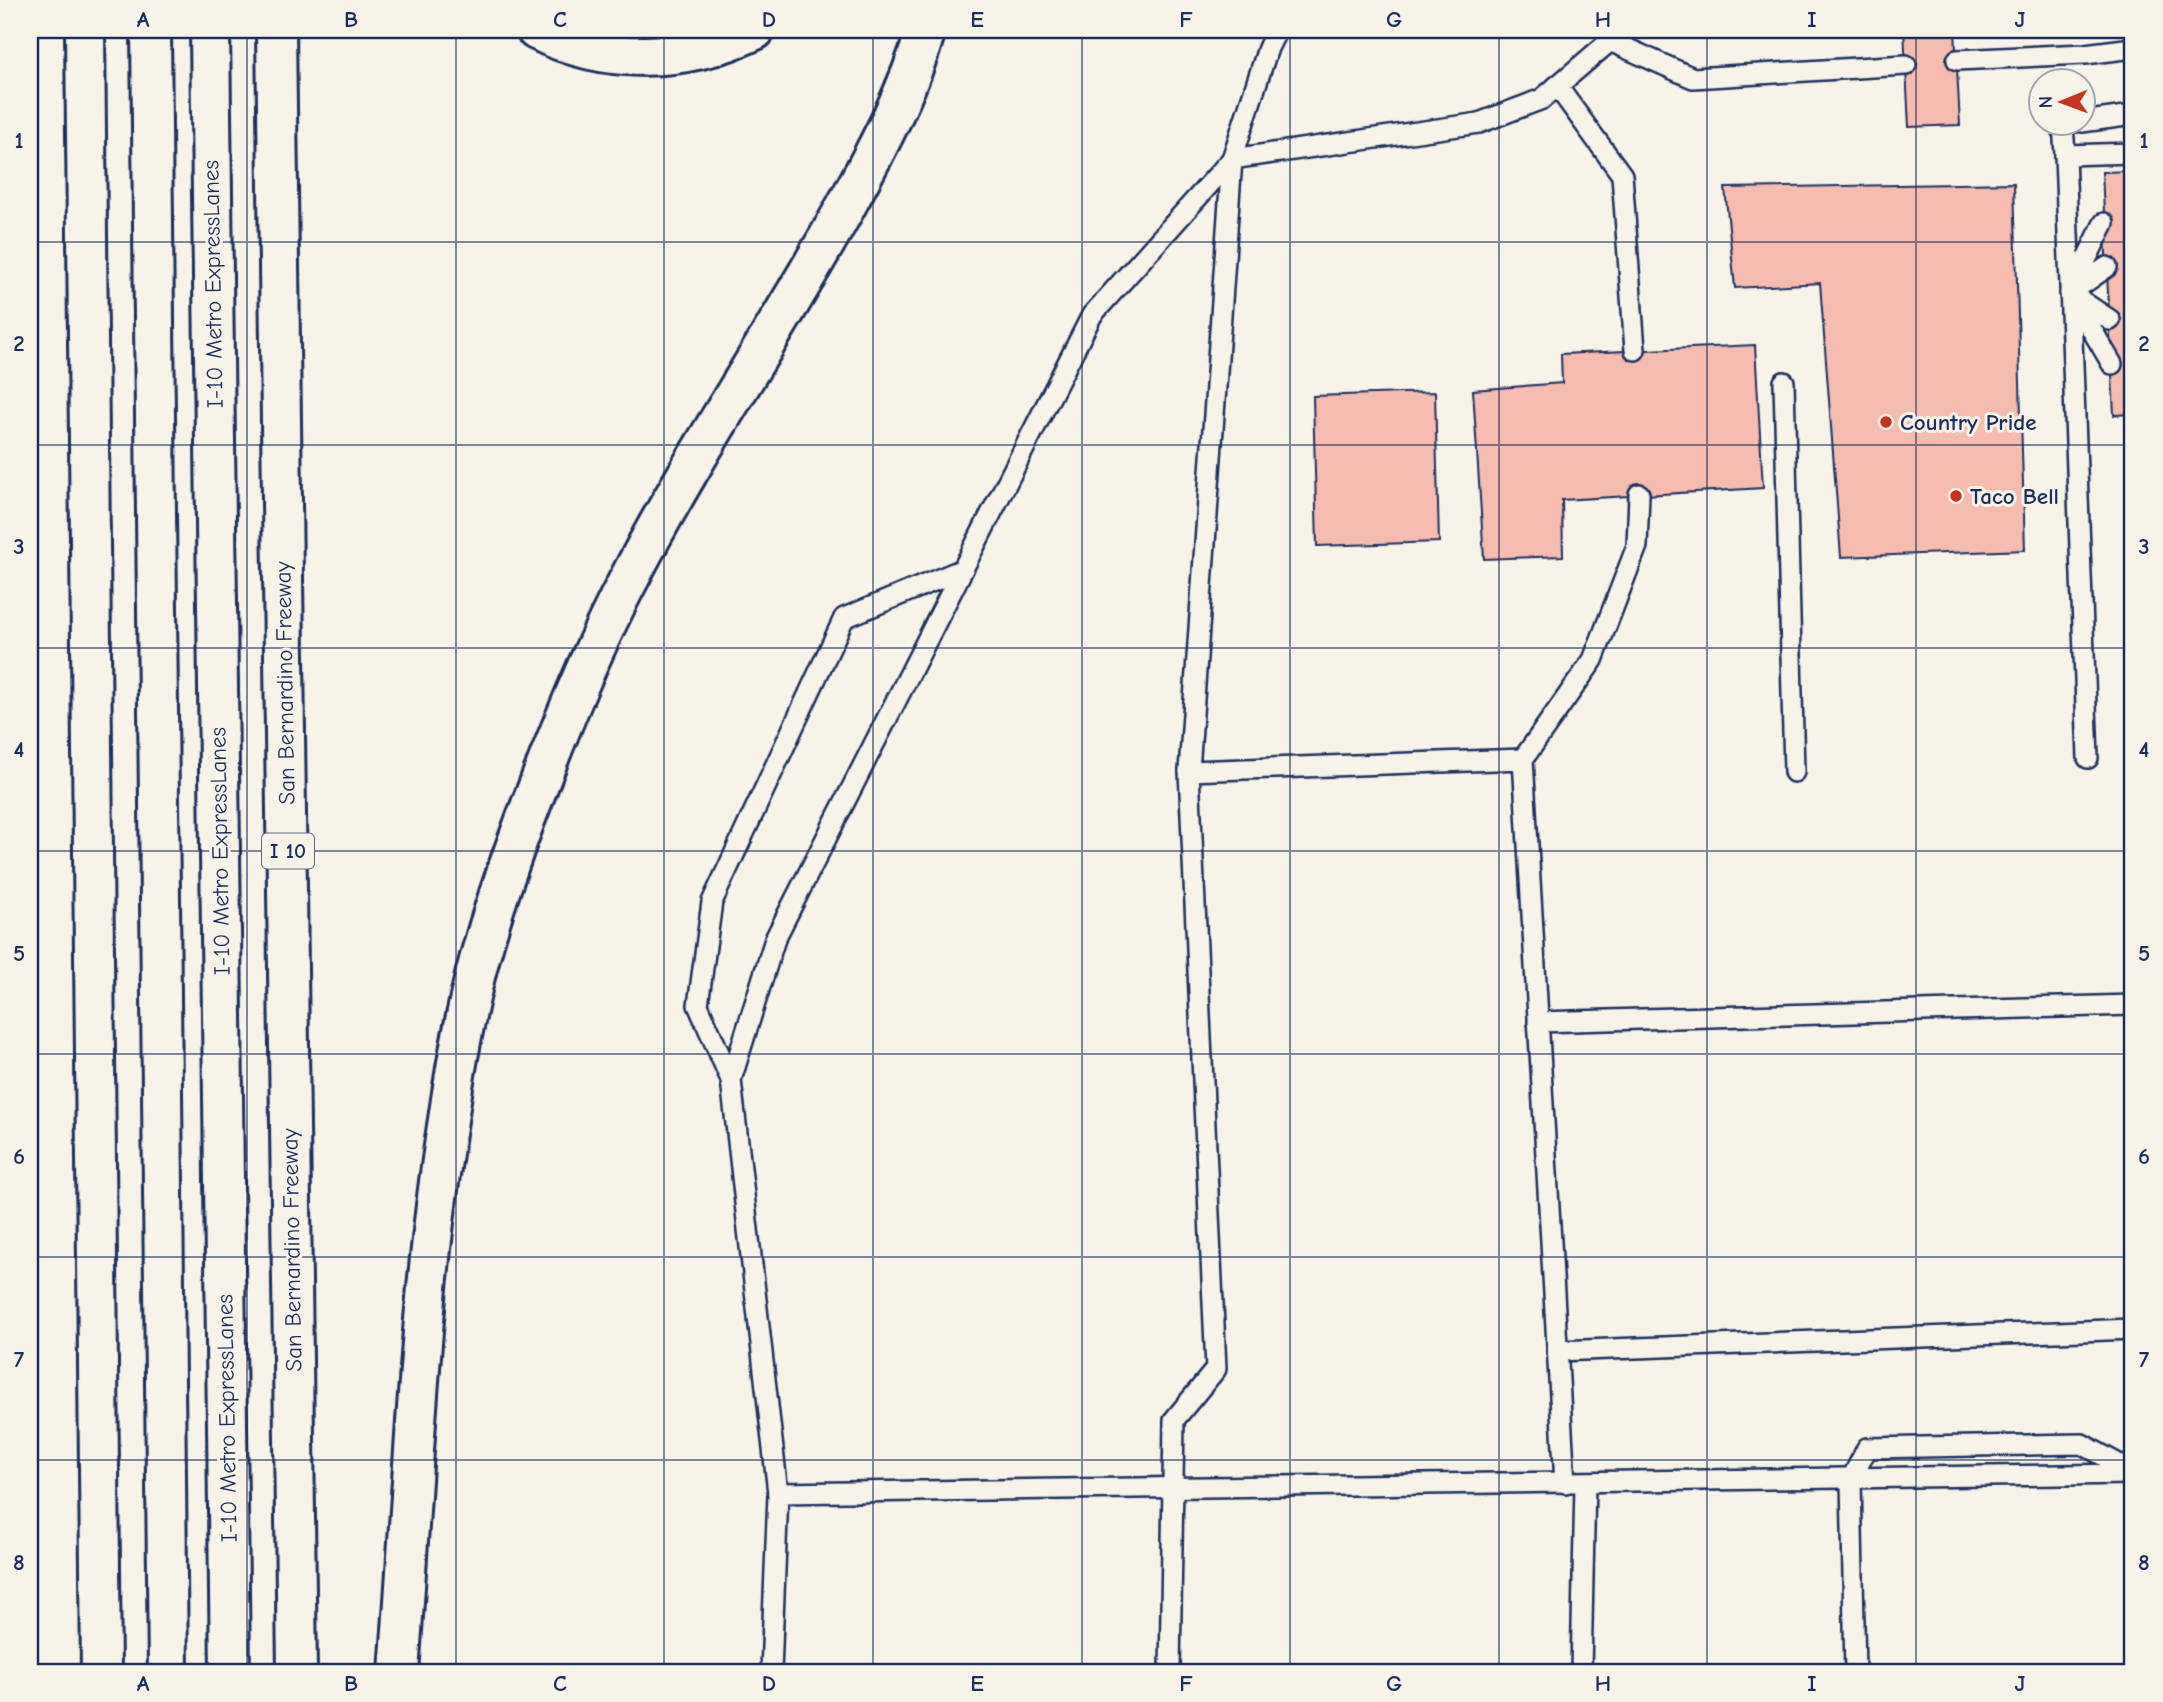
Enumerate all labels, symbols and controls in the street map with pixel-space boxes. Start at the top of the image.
text: A [137,6,150,33]
text: B [344,6,358,33]
text: C [553,6,567,33]
text: D [762,6,776,33]
text: E [970,6,984,33]
text: F [1179,6,1193,33]
text: G [1386,6,1402,33]
text: H [1595,6,1611,33]
text: I [1807,6,1817,33]
text: J [2015,6,2026,33]
north arrow [2026,66,2096,136]
text: N [2035,96,2057,109]
text: 1 [14,127,24,154]
text: 1 [2139,127,2149,154]
street label: I-10 Metro ExpressLanes [197,160,229,408]
text: 2 [13,330,25,357]
text: 2 [2138,330,2150,357]
place label: Country Pride [1900,409,2037,436]
marker: Country Pride [1878,414,1894,430]
place label: Taco Bell [1970,483,2059,510]
marker: Taco Bell [1948,488,1964,504]
text: 3 [13,533,25,560]
text: 3 [2138,533,2150,560]
street label: San Bernardino Freeway [269,560,301,805]
street label: I-10 Metro ExpressLanes [204,727,236,975]
text: 4 [14,736,25,763]
text: 4 [2139,736,2150,763]
road number: I 10 [262,834,314,868]
text: 5 [13,940,25,967]
text: 5 [2138,940,2150,967]
street label: San Bernardino Freeway [276,1127,308,1372]
text: 6 [13,1143,25,1170]
text: 6 [2138,1143,2150,1170]
street label: I-10 Metro ExpressLanes [211,1294,243,1542]
text: 7 [14,1346,25,1373]
text: 7 [2139,1346,2150,1373]
text: 8 [13,1549,25,1576]
text: 8 [2138,1549,2150,1576]
text: A [137,1670,150,1697]
text: B [344,1670,358,1697]
text: C [553,1670,567,1697]
text: D [762,1670,776,1697]
text: E [970,1670,984,1697]
text: F [1179,1670,1193,1697]
text: G [1386,1670,1402,1697]
text: H [1595,1670,1611,1697]
text: I [1807,1670,1817,1697]
text: J [2015,1670,2026,1697]

